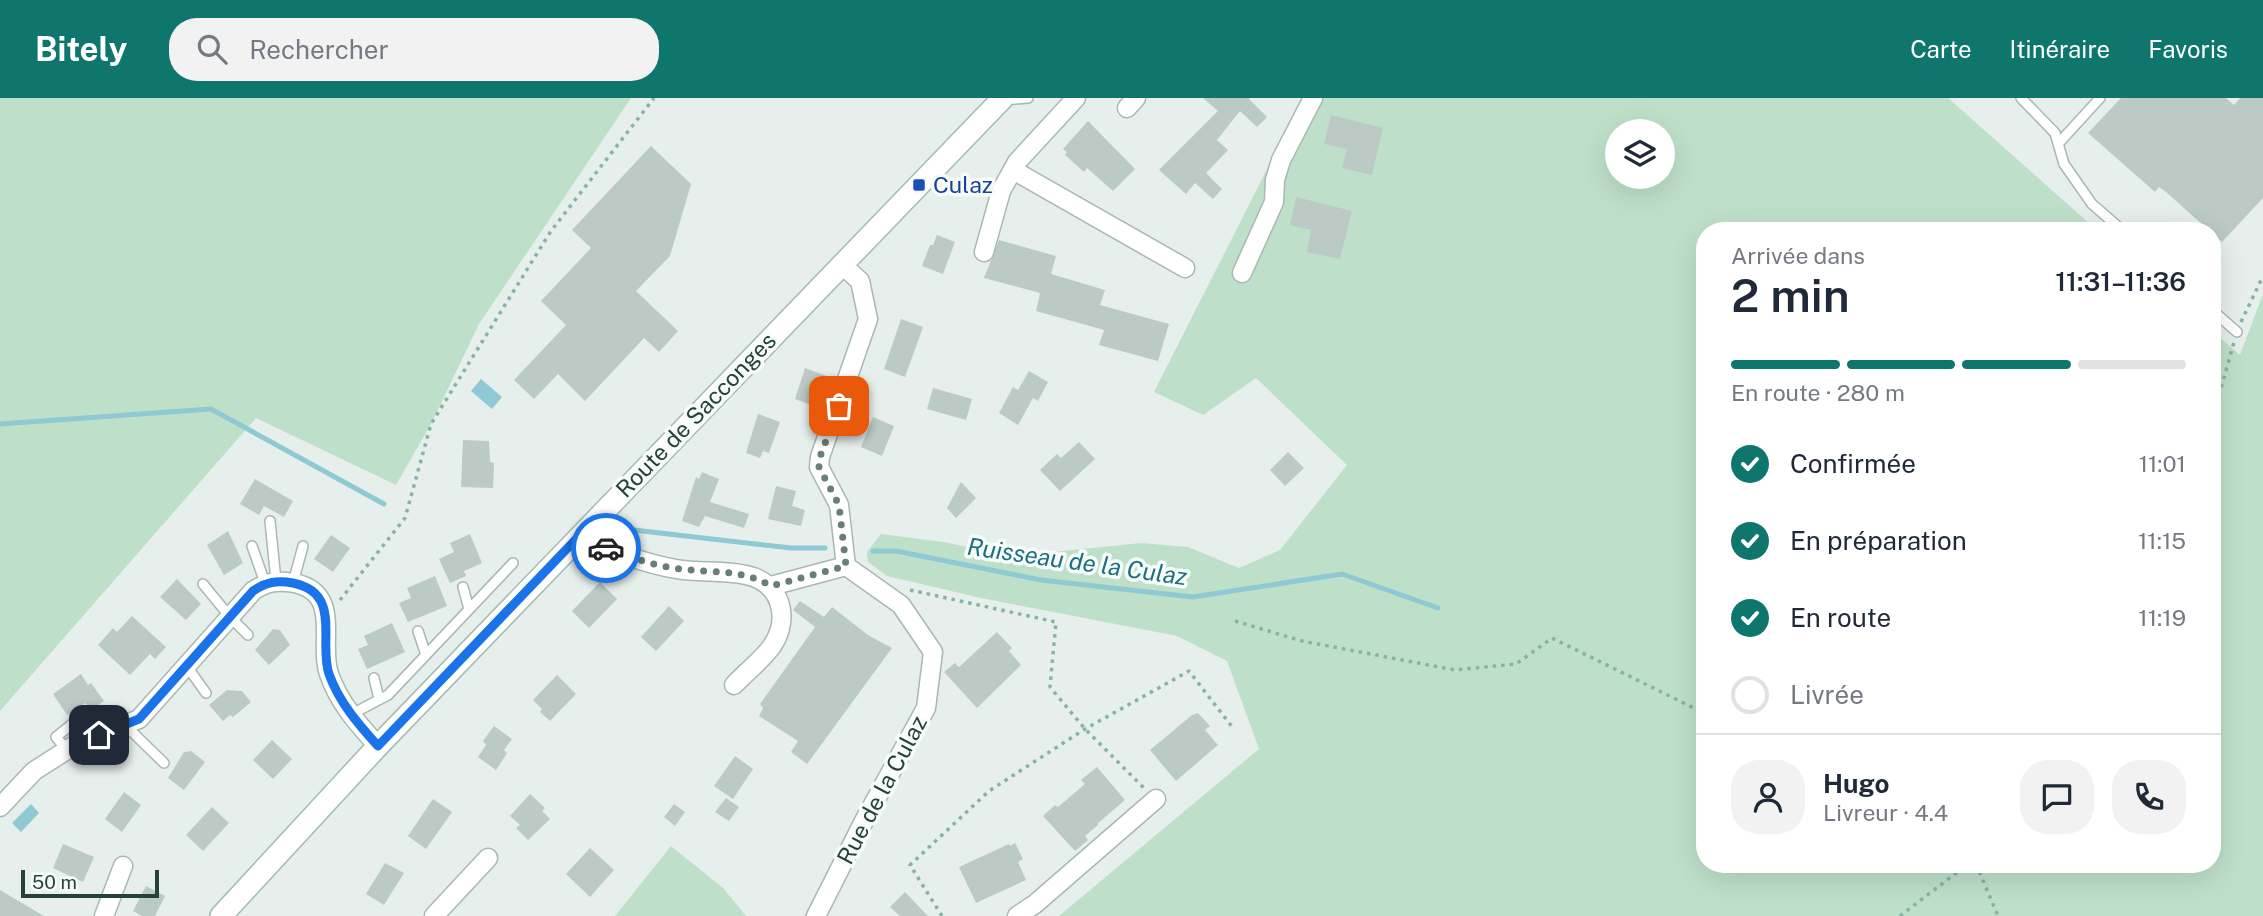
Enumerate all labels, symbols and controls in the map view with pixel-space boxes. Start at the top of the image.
search box [169,18,659,81]
text: Bitely [35,30,127,68]
icon: search [193,30,231,68]
text: Rechercher [249,34,389,65]
text: Carte [1910,35,1972,63]
text: Itinéraire [2010,35,2110,63]
text: Favoris [2148,35,2228,63]
map controls [1605,119,1675,189]
button: layers [1605,119,1675,189]
place label: Culaz [933,171,993,198]
marker: Culaz [911,177,927,193]
text: Arrivée dans [1731,242,1865,269]
text: 11:31–11:36 [2055,266,2186,297]
text: 2 min [1731,268,1850,322]
street label: Route de Sacconges [610,327,781,503]
pin [809,376,869,436]
text: En route · 280 m [1731,379,1905,406]
icon: bag [820,387,858,425]
icon: check [1731,445,1769,483]
text: Confirmée [1790,448,1916,479]
text: 11:01 [2139,450,2186,477]
courier [571,513,641,583]
icon: check [1731,522,1769,560]
text: En préparation [1790,525,1967,556]
text: 11:15 [2138,527,2186,554]
icon: car [587,529,625,567]
water label: Ruisseau de la Culaz [965,532,1190,590]
icon: check [1731,599,1769,637]
text: En route [1790,602,1891,633]
text: 11:19 [2138,604,2186,631]
text: Livrée [1790,679,1864,710]
pin [69,705,129,765]
street label: Rue de la Culaz [831,711,932,869]
icon: home [80,716,118,754]
button: person [1731,760,1805,834]
button: chat [2020,760,2094,834]
button: phone [2112,760,2186,834]
text: Hugo [1823,768,1889,799]
text: Livreur · 4.4 [1823,799,1948,826]
scale bar [21,867,159,899]
text: 50 m [32,871,77,893]

